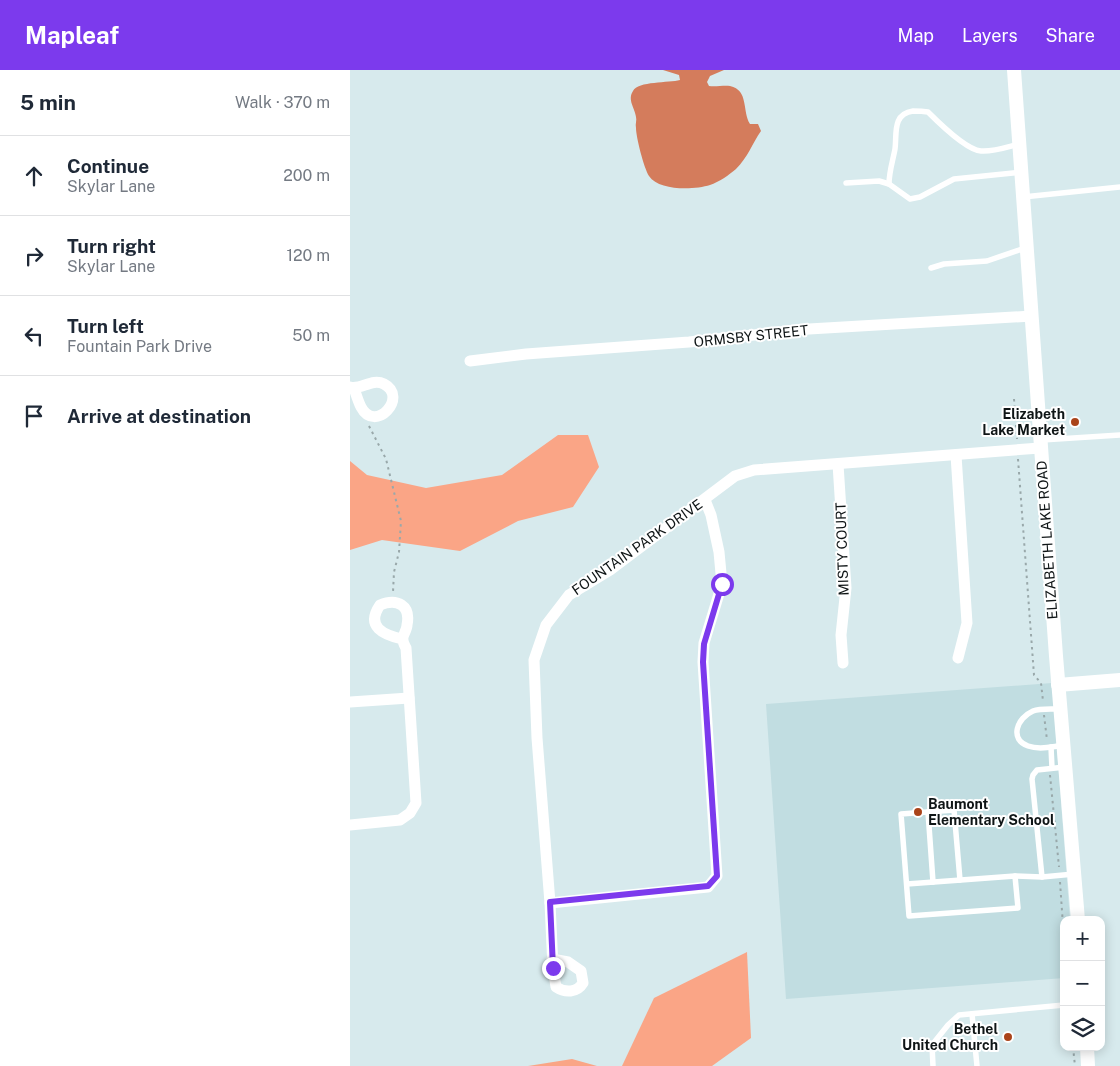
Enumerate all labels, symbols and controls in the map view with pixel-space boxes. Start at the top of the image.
text: Mapleaf [25,21,119,49]
text: Map [898,25,934,46]
text: Layers [962,25,1018,46]
text: Share [1046,25,1095,46]
text: 5 min [20,90,76,115]
text: Walk · 370 m [235,93,330,112]
text: Continue [67,155,149,177]
icon: ahead [20,162,48,190]
text: 200 m [283,166,330,185]
text: Skylar Lane [67,177,155,196]
text: Turn right [67,235,156,257]
icon: right [20,242,48,270]
text: 120 m [286,246,330,265]
text: Skylar Lane [67,257,155,276]
text: Turn left [67,315,144,337]
icon: left [20,322,48,350]
street label: ORMSBY STREET [693,322,809,350]
text: 50 m [292,326,330,345]
text: Fountain Park Drive [67,337,212,356]
icon: arrive [20,402,48,430]
text: Arrive at destination [67,405,251,427]
place label: Elizabeth Lake Market [982,406,1065,438]
marker: Elizabeth Lake Market [1069,416,1081,428]
street label: ELIZABETH LAKE ROAD [1033,460,1061,620]
street label: FOUNTAIN PARK DRIVE [569,496,705,598]
street label: MISTY COURT [832,502,852,596]
route start [711,573,734,596]
place label: Baumont Elementary School [928,796,1055,828]
marker: Baumont Elementary School [912,806,924,818]
map controls [1060,916,1105,1051]
button: + [1060,916,1105,961]
route end [542,957,565,980]
button: − [1060,961,1105,1006]
button: layers [1060,1006,1105,1051]
place label: Bethel United Church [902,1021,998,1053]
marker: Bethel United Church [1002,1031,1014,1043]

